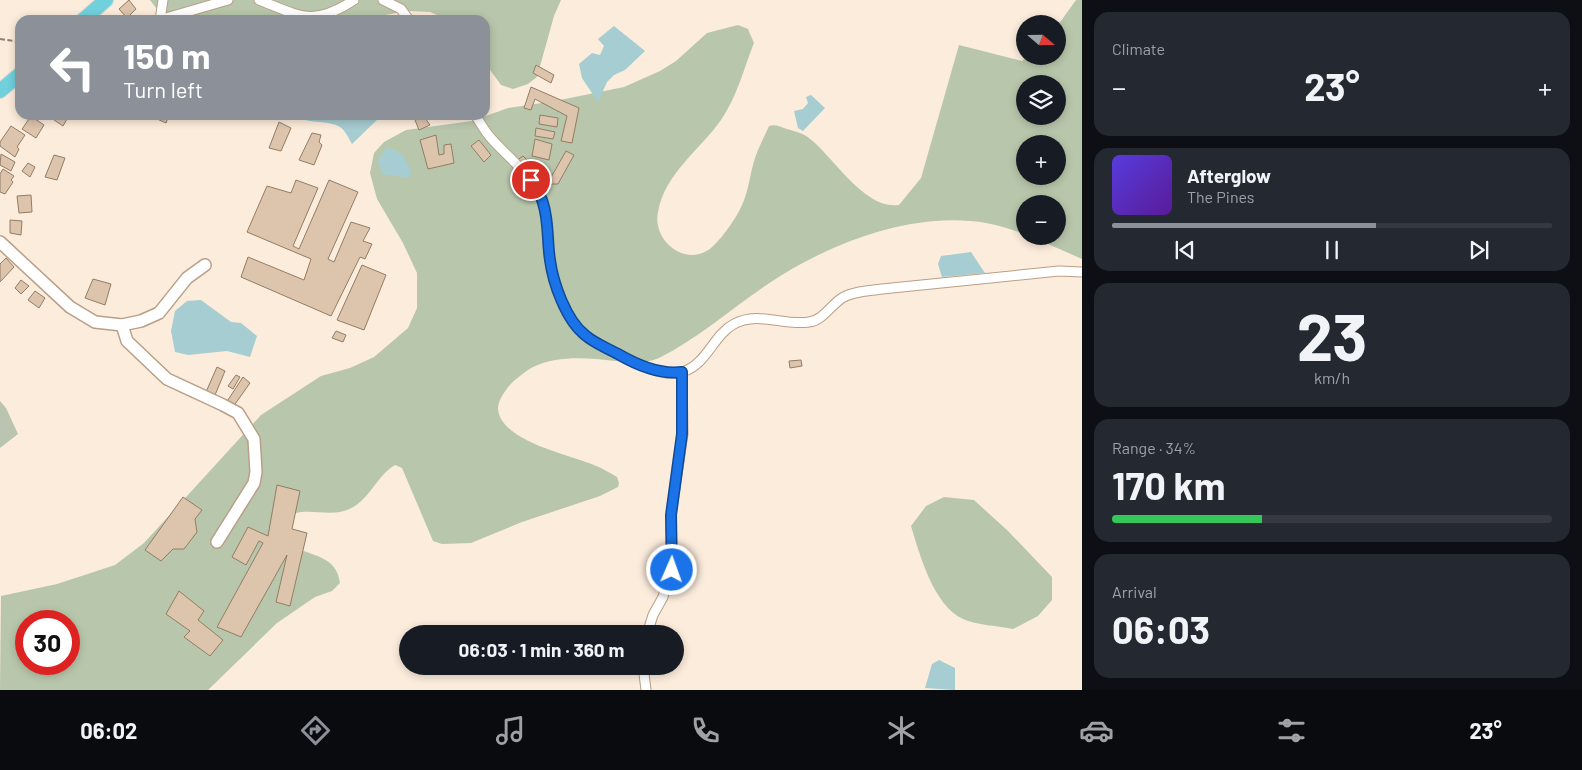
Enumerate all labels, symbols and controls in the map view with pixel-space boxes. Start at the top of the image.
north arrow [1016,15,1066,65]
map controls [1016,15,1066,245]
text: 150 m [123,34,210,76]
icon: left [40,35,105,100]
text: Climate [1112,39,1165,58]
text: 23° [1304,63,1360,109]
text: − [1112,70,1126,104]
text: + [1538,70,1552,104]
button: layers [1016,75,1066,125]
text: Turn left [123,76,203,102]
button: + [1016,135,1066,185]
pin [510,159,552,201]
text: Afterglow [1187,164,1271,187]
icon: arrive [517,166,545,194]
text: The Pines [1187,187,1255,206]
button: − [1016,195,1066,245]
icon: previous [1171,236,1199,264]
icon: pause [1318,236,1346,264]
icon: next [1465,236,1493,264]
text: 23 [1297,296,1367,374]
text: km/h [1314,368,1350,387]
text: Range · 34% [1112,438,1196,457]
text: 170 km [1112,462,1226,508]
position arrow [645,543,697,595]
text: Arrival [1112,582,1157,601]
text: 06:03 [1112,606,1210,652]
speed limit sign: 30 [15,610,80,675]
text: 06:03 · 1 min · 360 m [459,638,624,661]
icon: directions [298,713,333,748]
icon: music [493,713,528,748]
icon: phone [688,713,723,748]
icon: climate [884,713,919,748]
icon: car [1079,713,1114,748]
icon: filters [1274,713,1309,748]
text: 06:02 [80,717,137,743]
text: 23° [1470,717,1502,743]

